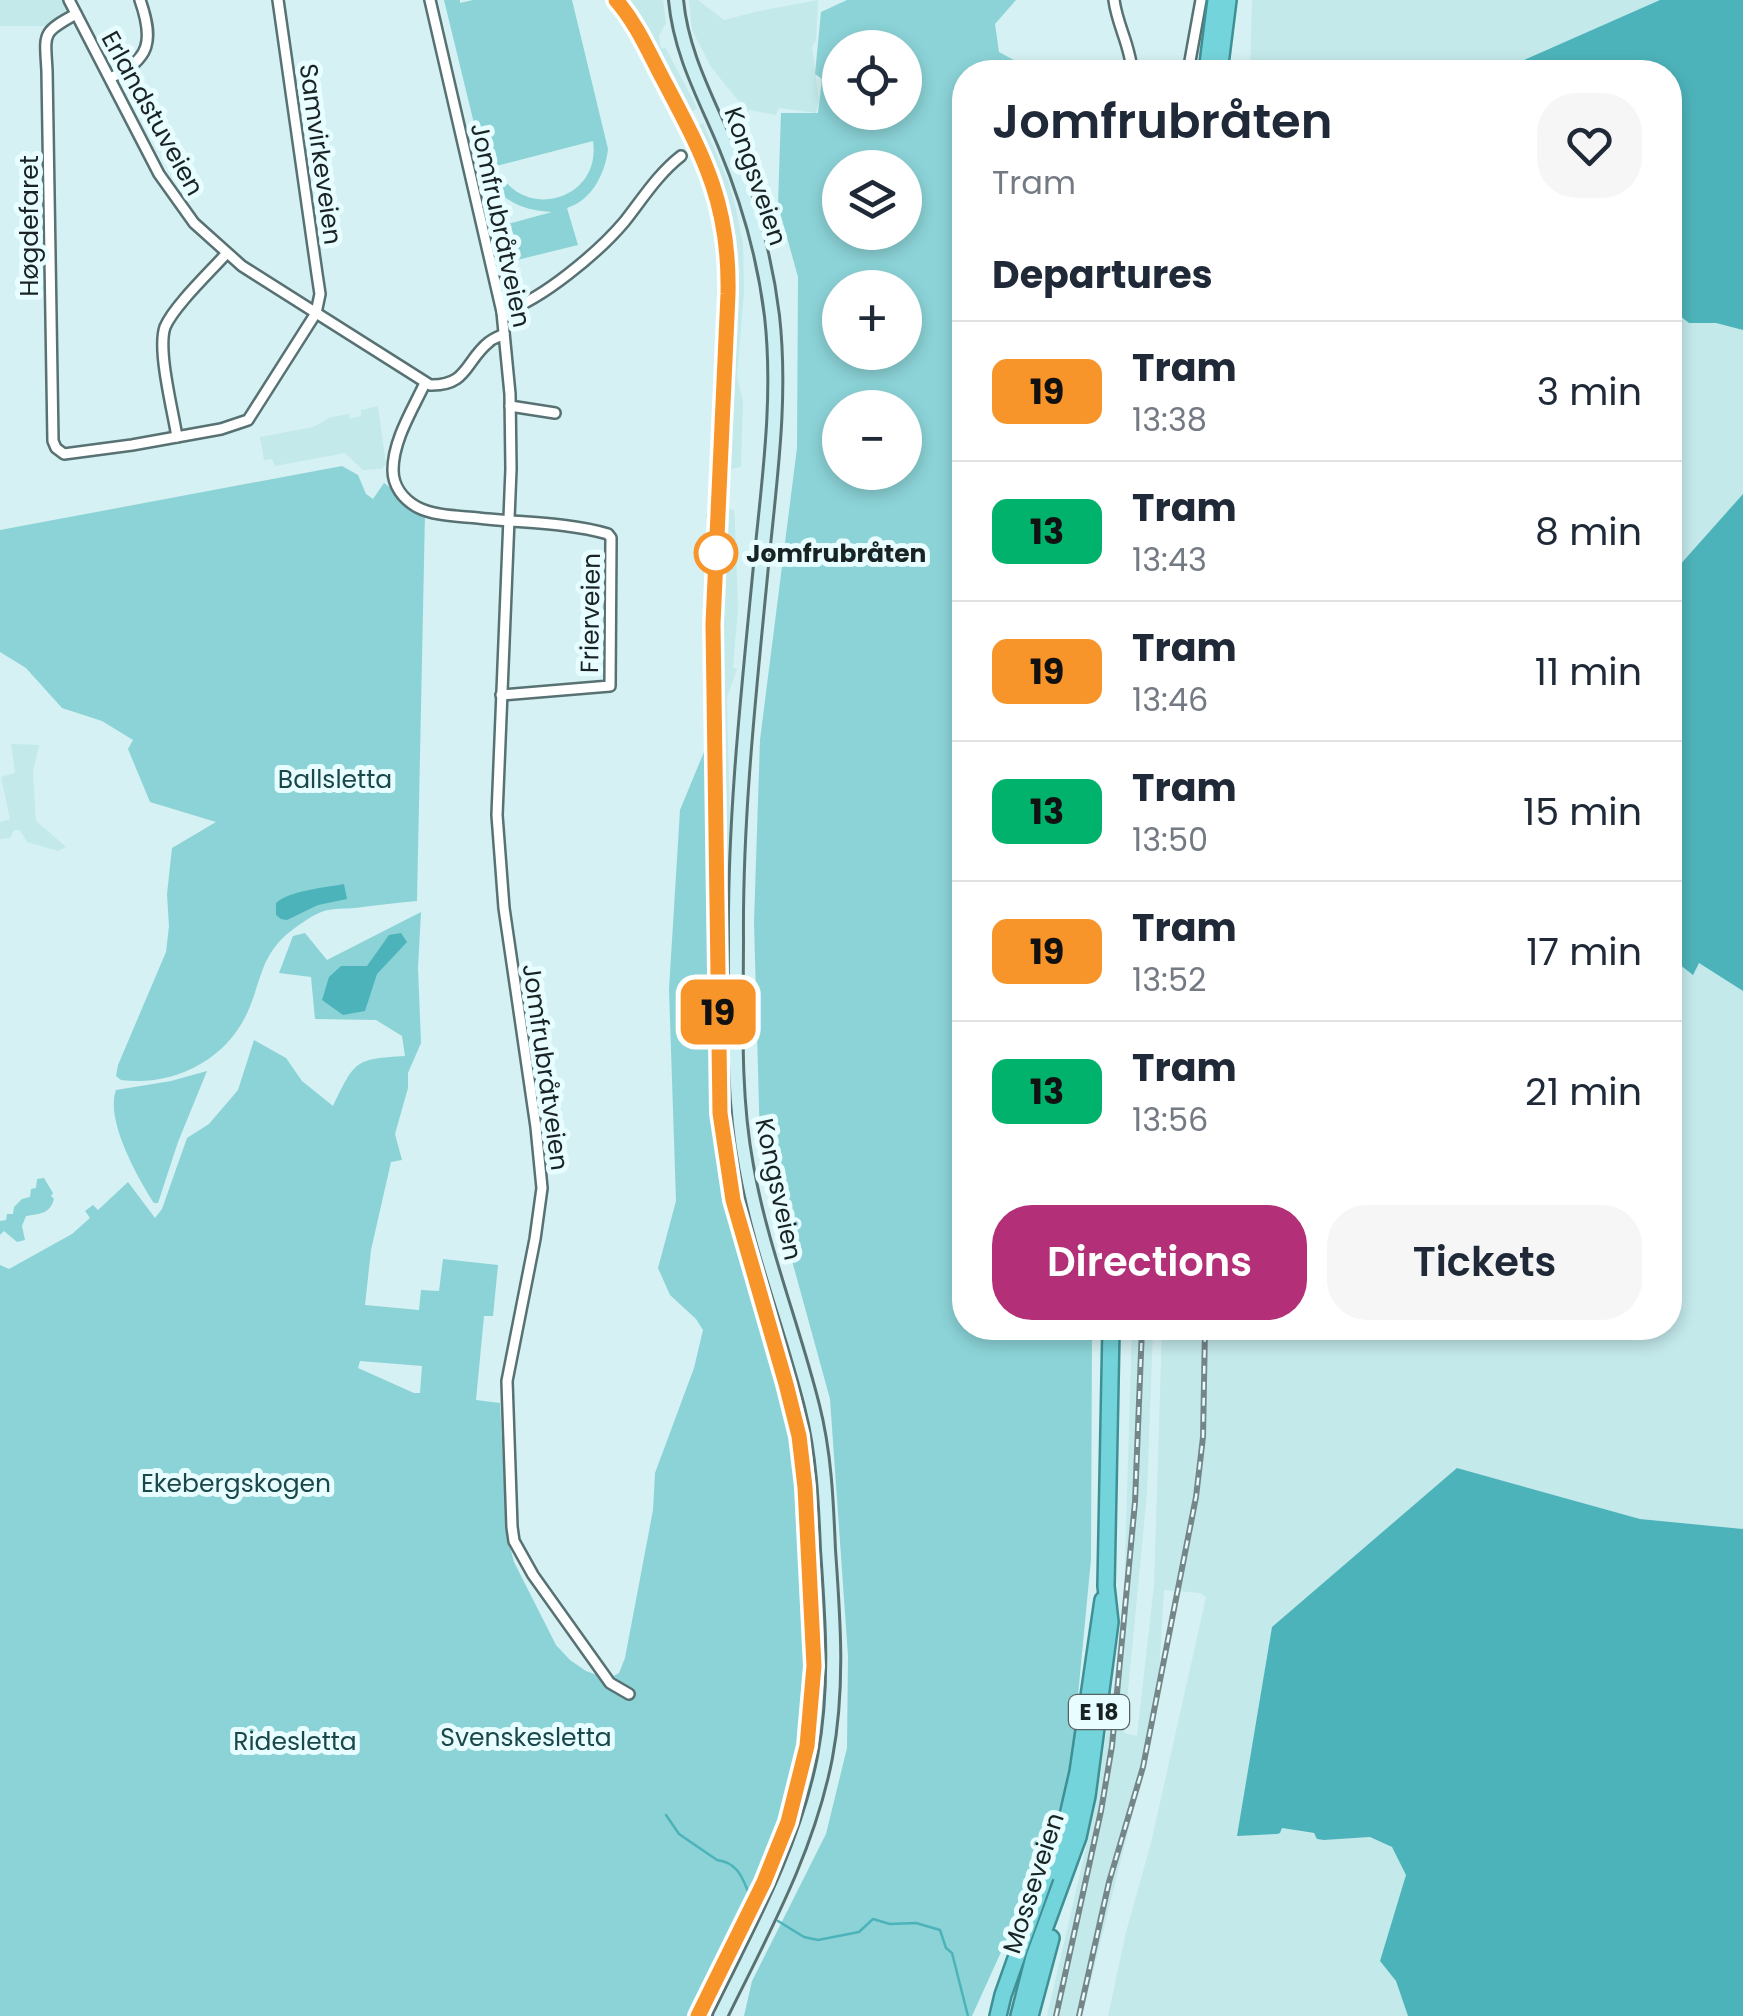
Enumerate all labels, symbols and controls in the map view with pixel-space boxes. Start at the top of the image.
street label: Erlandstuveien [93,25,212,202]
map controls [822,30,922,490]
button: locate [822,30,922,130]
street label: Samvirkeveien [290,61,351,247]
text: Jomfrubråten [992,88,1332,155]
button: heart [1537,93,1642,198]
street label: Kongsveien [716,102,796,250]
street label: Jomfrubråtveien [462,120,539,330]
button: layers [822,150,922,250]
street label: Høgdefaret [12,155,47,297]
text: Tram [992,160,1076,205]
text: Departures [992,248,1213,301]
button: + [822,270,922,370]
text: Tram [1132,341,1237,394]
text: 3 min [1537,365,1642,418]
text: 19 [1030,367,1064,416]
button: − [822,390,922,490]
text: 13:38 [1132,397,1207,442]
text: Tram [1132,481,1237,534]
text: 8 min [1535,505,1642,558]
text: 13 [1030,507,1064,556]
marker: Jomfrubråten [695,532,737,574]
place label: Jomfrubråten [746,536,926,571]
text: 13:43 [1132,537,1207,582]
street label: Frierveien [572,553,609,673]
text: Tram [1132,621,1237,674]
text: 11 min [1535,645,1642,698]
text: 19 [1030,647,1064,696]
text: 13:46 [1132,677,1208,722]
text: Tram [1132,761,1237,814]
park label: Ballsletta [278,762,392,797]
text: 15 min [1523,785,1642,838]
text: 13 [1030,787,1064,836]
text: 13:50 [1132,817,1208,862]
text: Tram [1132,901,1237,954]
text: 17 min [1526,925,1642,978]
text: 19 [1030,927,1064,976]
text: 13:52 [1132,957,1206,1002]
street label: Jomfrubråtveien [514,962,577,1172]
line badge: 19 [673,980,763,1044]
text: 19 [701,988,735,1037]
text: Tram [1132,1041,1237,1094]
text: 21 min [1525,1065,1642,1118]
text: 13 [1030,1067,1064,1116]
text: 13:56 [1132,1097,1208,1142]
street label: Kongsveien [746,1115,811,1263]
button: Directions [992,1205,1307,1320]
button: Tickets [1327,1205,1642,1320]
park label: Ekebergskogen [141,1466,331,1501]
road number: E 18 [1069,1695,1129,1729]
park label: Svenskesletta [440,1720,612,1755]
park label: Ridesletta [233,1724,357,1759]
street label: Mosseveien [994,1808,1073,1958]

